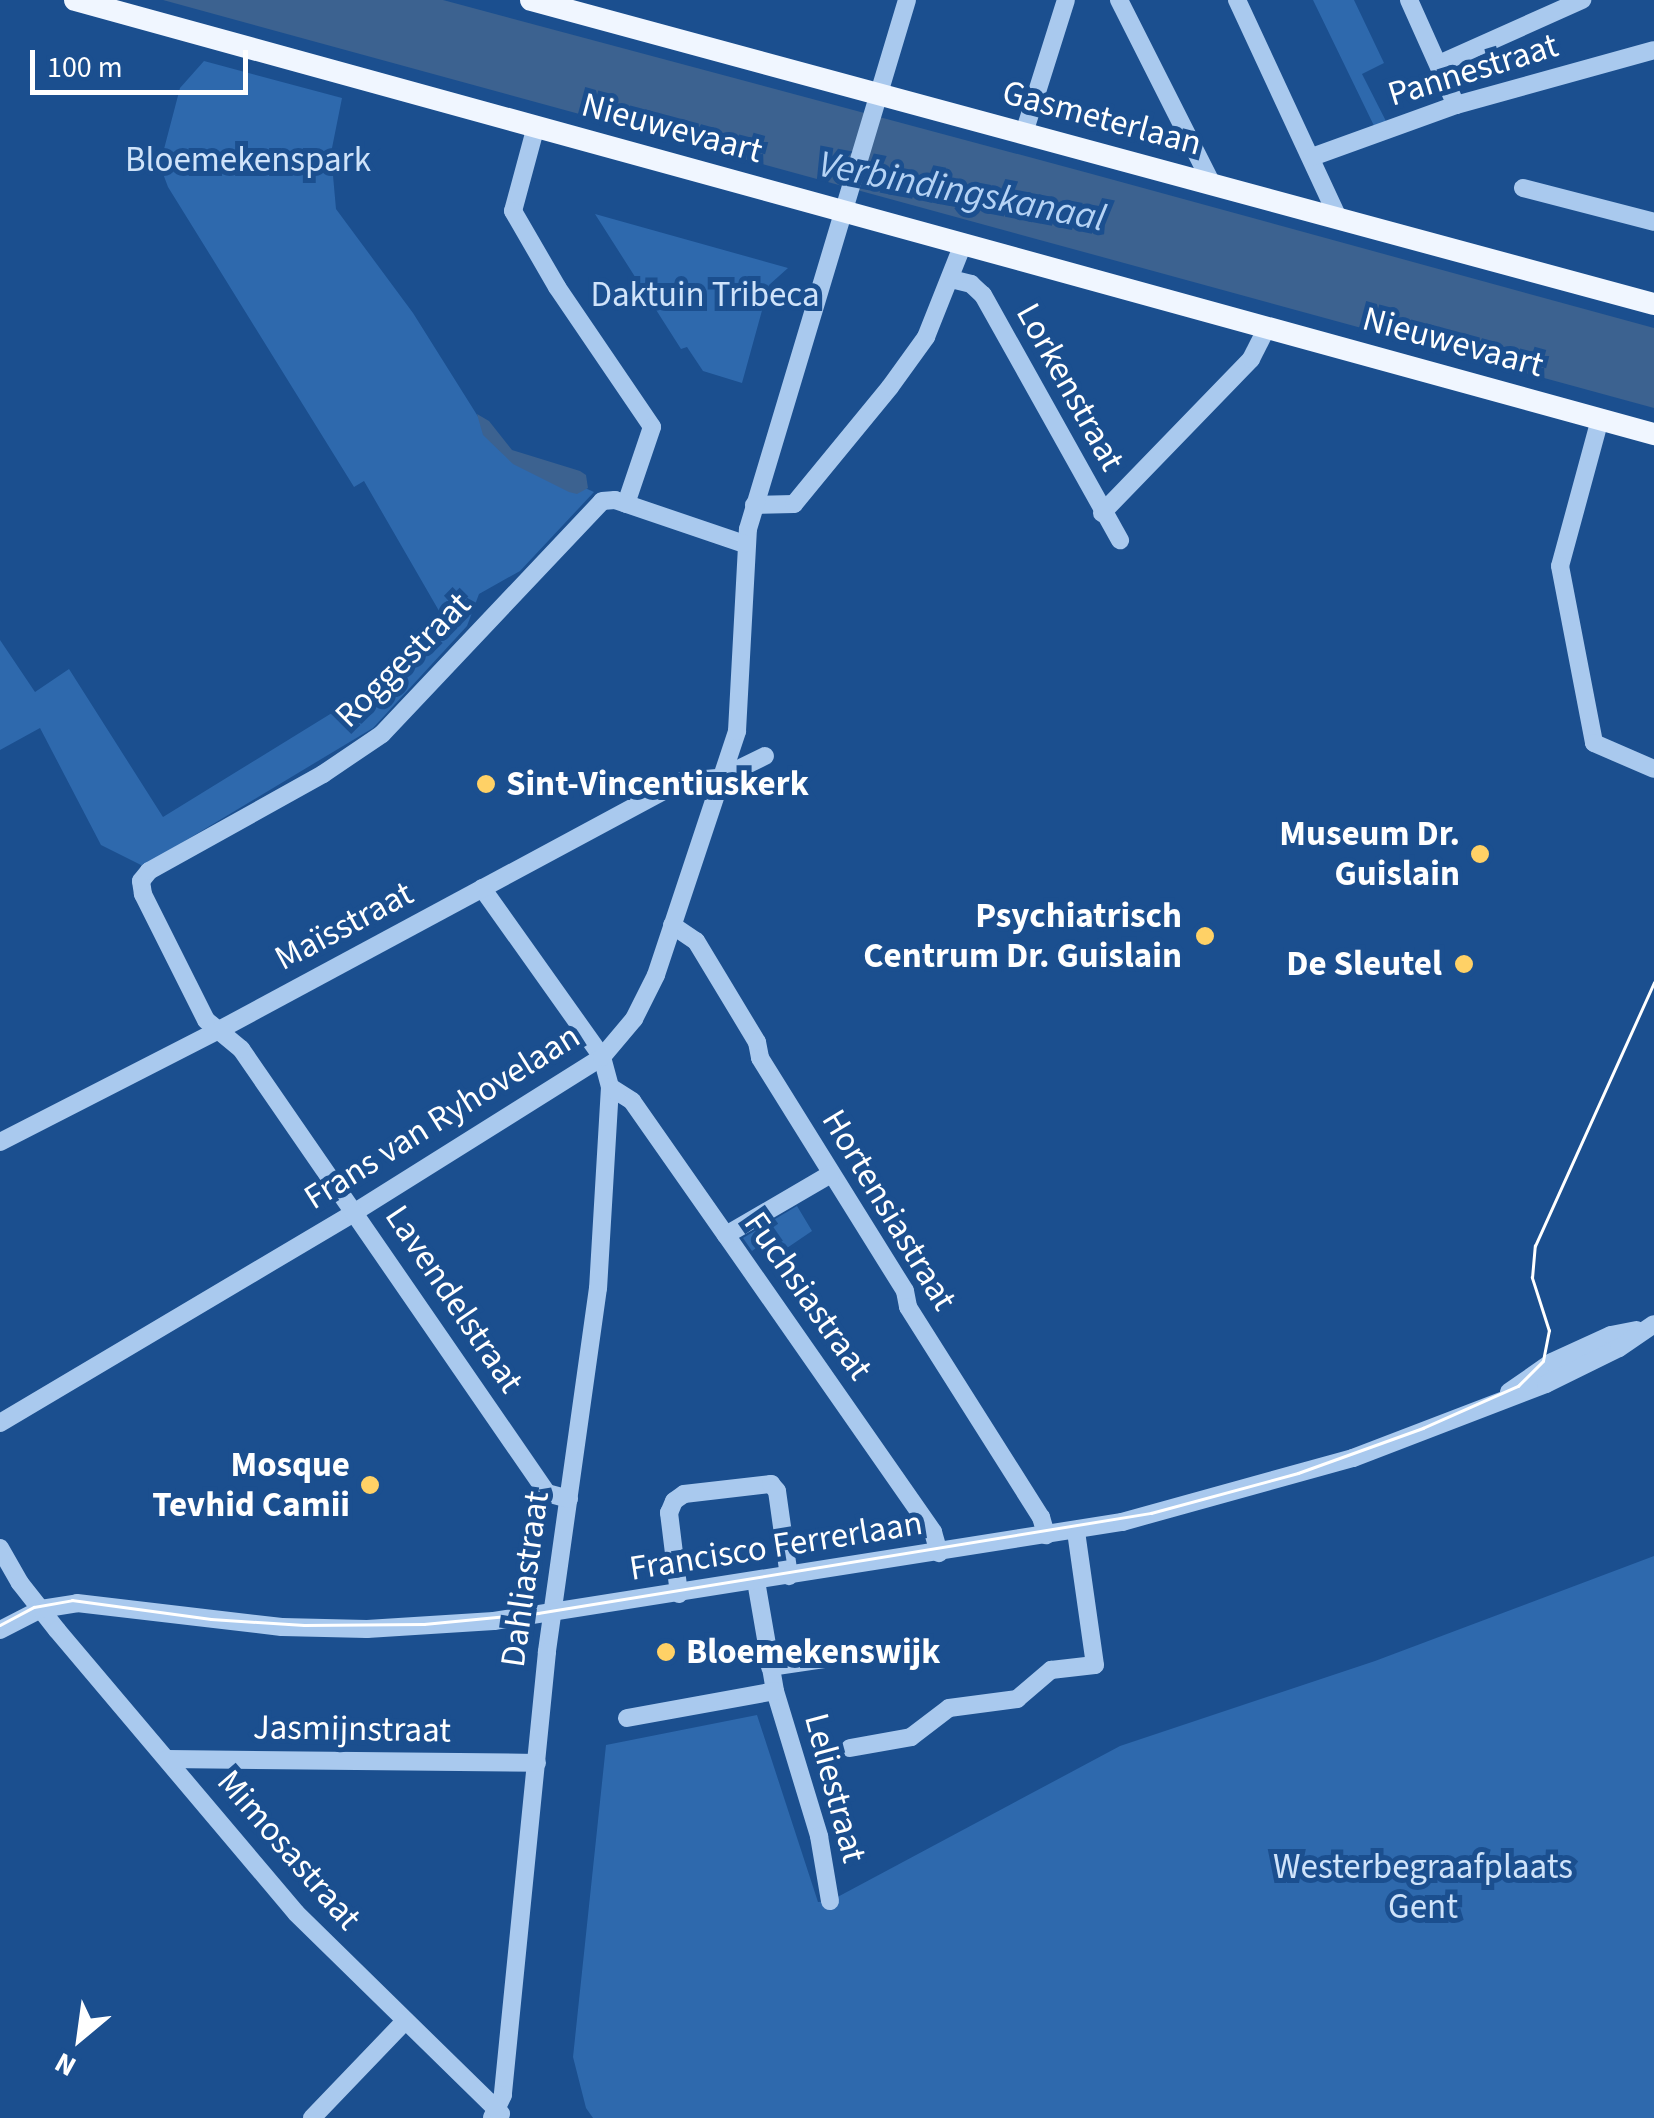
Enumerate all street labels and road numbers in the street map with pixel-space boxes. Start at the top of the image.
street label: Pannestraat [1383,24,1563,116]
street label: Gasmeterlaan [998,71,1206,165]
street label: Nieuwevaart [577,84,767,172]
street label: Lorkenstraat [1007,296,1133,478]
street label: Nieuwevaart [1358,298,1548,386]
street label: Roggestraat [326,583,480,737]
street label: Maïsstraat [268,872,420,980]
street label: Frans van Ryhovelaan [297,1015,587,1219]
street label: Hortensiastraat [813,1102,965,1318]
street label: Lavendelstraat [376,1197,532,1401]
street label: Fuchsiastraat [735,1204,881,1388]
street label: Dahliastraat [492,1488,558,1670]
street label: Francisco Ferrerlaan [626,1502,926,1590]
street label: Jasmijnstraat [253,1706,451,1752]
street label: Leliestraat [795,1709,875,1867]
street label: Mimosastraat [208,1762,370,1938]

